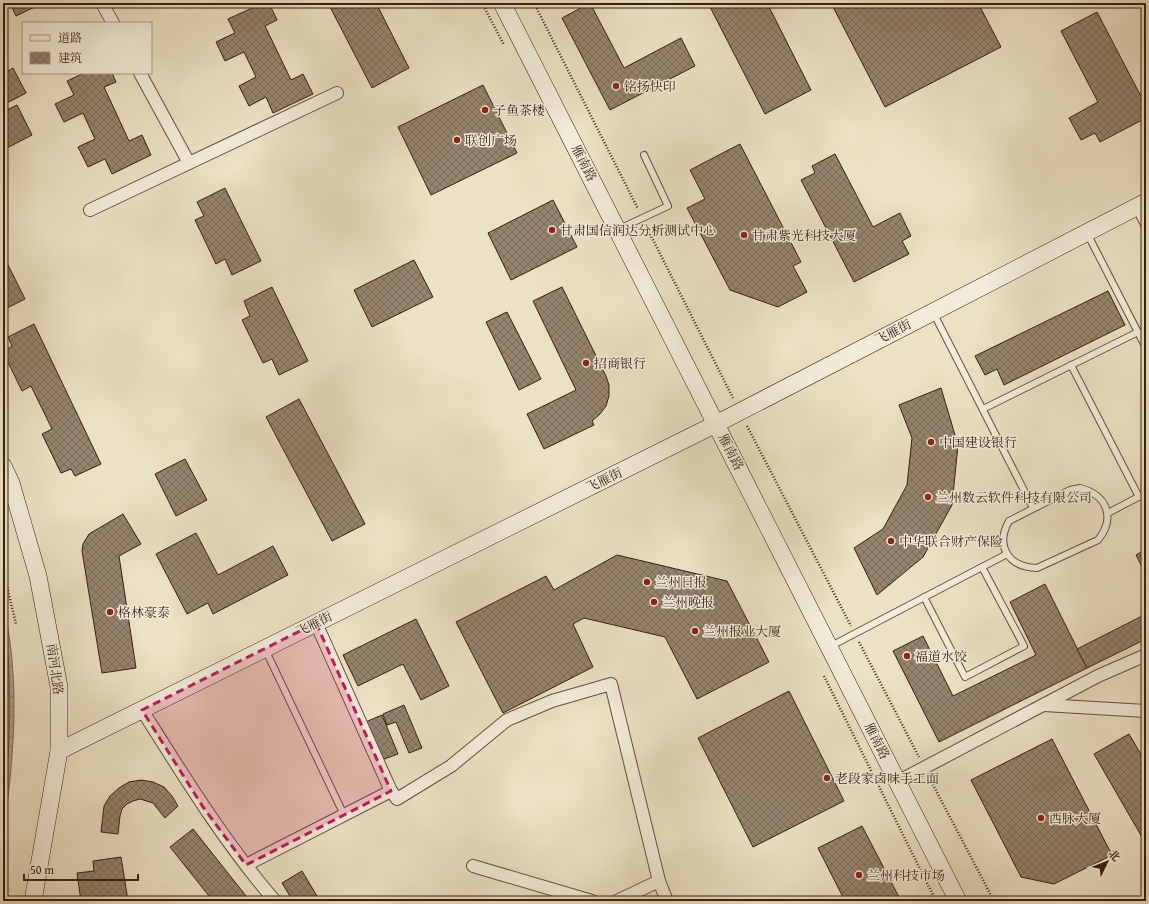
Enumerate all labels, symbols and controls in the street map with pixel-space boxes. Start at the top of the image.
legend [22,22,152,74]
text: 道路 [58,29,82,46]
text: 建筑 [58,49,82,66]
place label: 铭扬快印 [624,77,676,96]
marker: 铭扬快印 [611,81,621,91]
place label: 子鱼茶楼 [493,101,545,120]
marker: 子鱼茶楼 [480,105,490,115]
place label: 联创广场 [465,131,517,150]
marker: 联创广场 [452,135,462,145]
street label: 雁南路 [567,141,601,185]
place label: 甘肃国信润达分析测试中心 [560,221,716,240]
marker: 甘肃国信润达分析测试中心 [547,225,557,235]
place label: 甘肃紫光科技大厦 [752,226,856,245]
marker: 甘肃紫光科技大厦 [739,230,749,240]
street label: 飞雁街 [871,315,915,349]
place label: 招商银行 [594,354,646,373]
marker: 招商银行 [581,358,591,368]
street label: 雁南路 [714,430,748,474]
place label: 中国建设银行 [939,433,1017,452]
marker: 中国建设银行 [926,437,936,447]
street label: 飞雁街 [582,463,626,497]
place label: 兰州数云软件科技有限公司 [936,488,1092,507]
marker: 兰州数云软件科技有限公司 [923,492,933,502]
place label: 中华联合财产保险 [899,532,1003,551]
marker: 中华联合财产保险 [886,536,896,546]
place label: 兰州日报 [655,573,707,592]
marker: 兰州日报 [642,577,652,587]
place label: 兰州晚报 [662,593,714,612]
marker: 兰州晚报 [649,597,659,607]
place label: 格林豪泰 [118,603,170,622]
marker: 格林豪泰 [105,607,115,617]
street label: 飞雁街 [292,607,336,641]
place label: 兰州报业大厦 [703,622,781,641]
marker: 兰州报业大厦 [690,626,700,636]
street label: 南河北路 [42,642,68,696]
place label: 福道水饺 [915,647,967,666]
marker: 福道水饺 [902,651,912,661]
street label: 雁南路 [860,719,894,763]
place label: 老段家卤味手工面 [835,769,939,788]
marker: 老段家卤味手工面 [822,773,832,783]
place label: 西脉大厦 [1049,809,1101,828]
marker: 西脉大厦 [1036,813,1046,823]
north arrow [1087,842,1127,882]
text: 北 [1105,846,1124,865]
scale bar [24,856,138,882]
text: 50 m [30,861,54,878]
place label: 兰州科技市场 [867,866,945,885]
marker: 兰州科技市场 [854,870,864,880]

